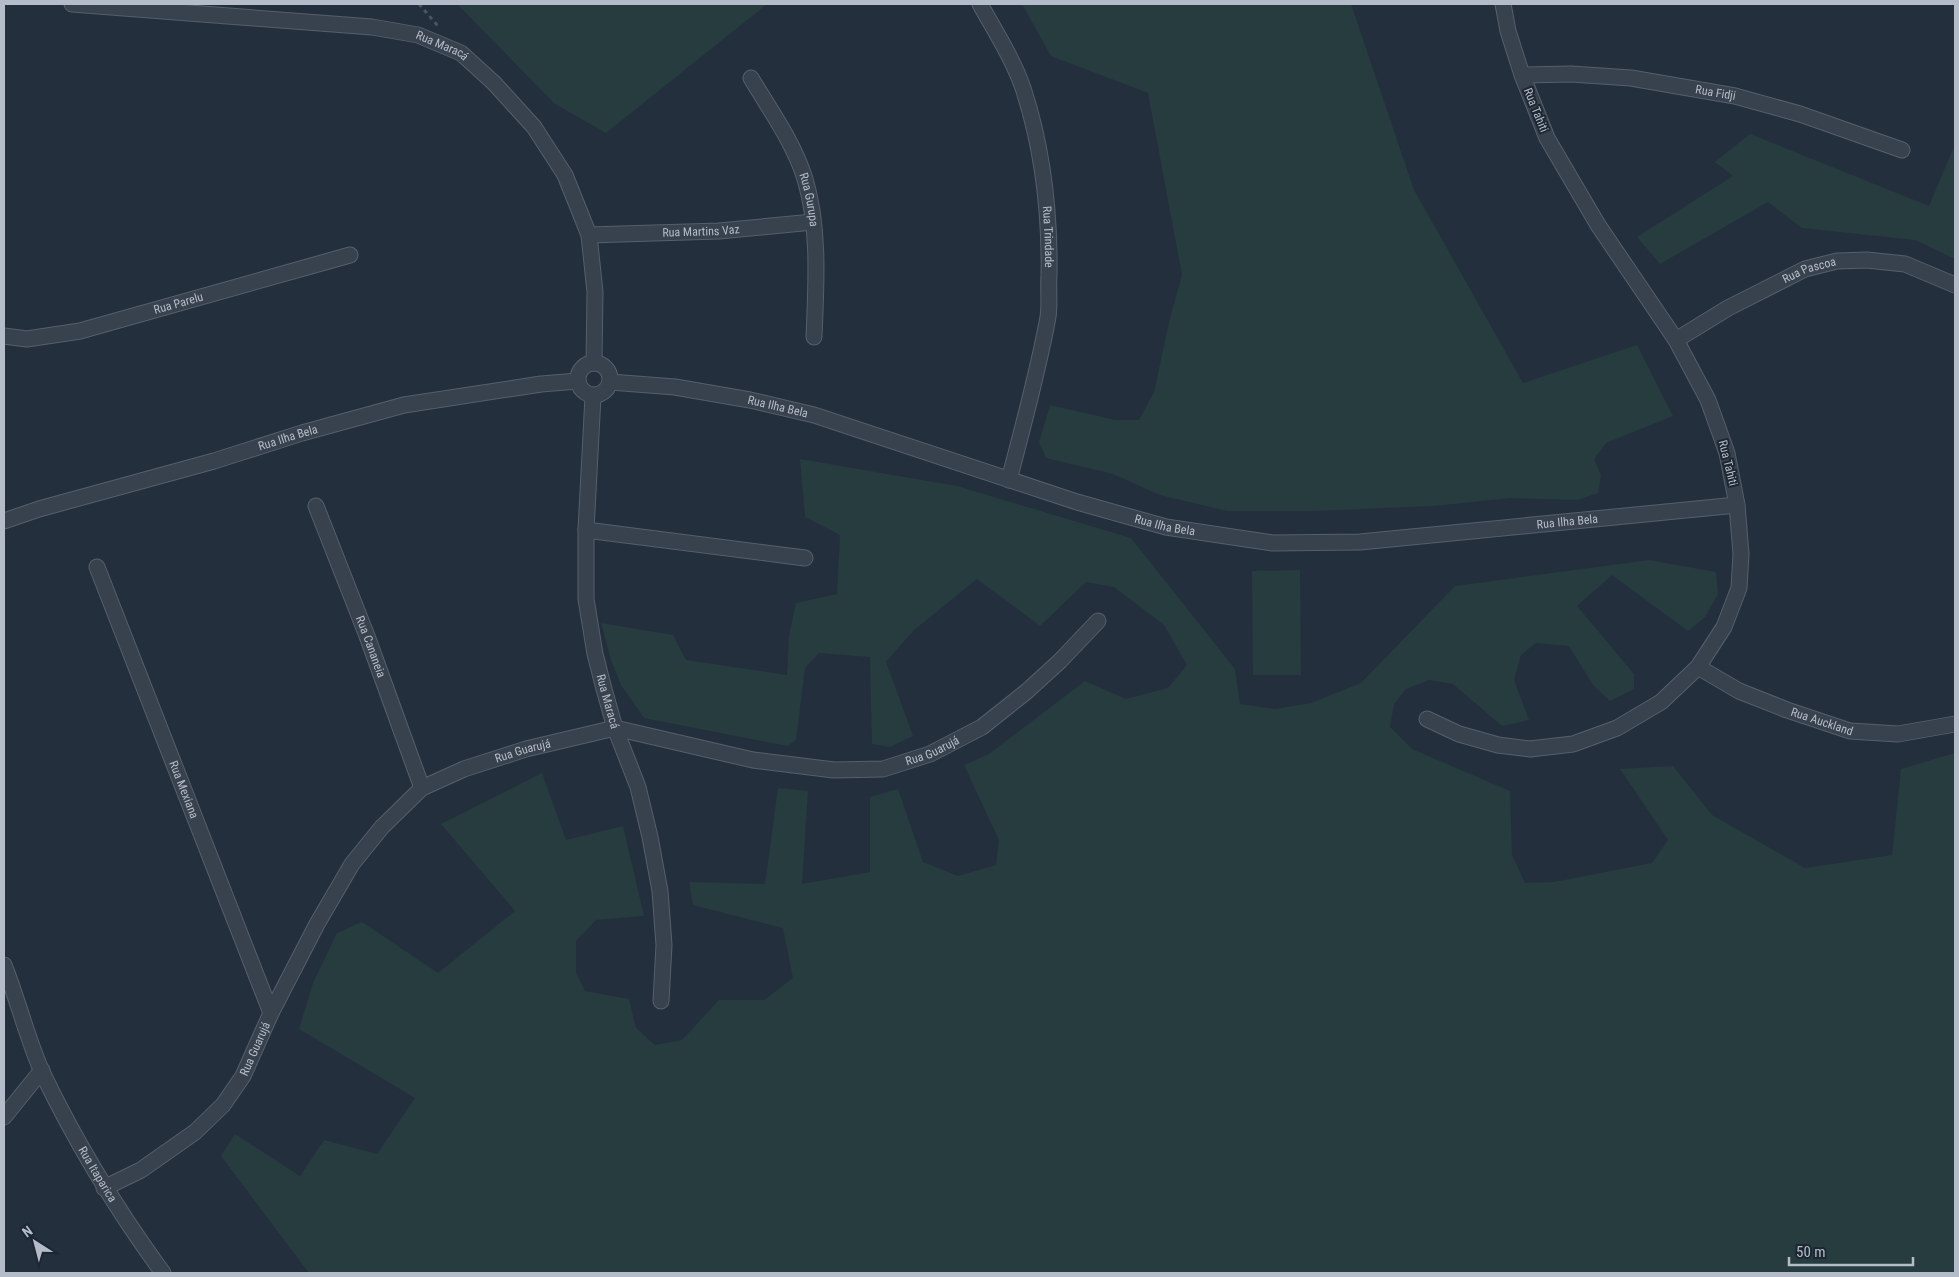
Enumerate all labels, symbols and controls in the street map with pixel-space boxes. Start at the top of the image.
street label: Rua Maracá [414,28,472,64]
street label: Rua Fidji [1694,82,1737,103]
street label: Rua Tahiti [1521,86,1551,134]
street label: Rua Gurupa [796,171,821,228]
street label: Rua Trindade [1040,205,1056,268]
street label: Rua Martins Vaz [662,222,740,240]
street label: Rua Pascoa [1780,254,1838,286]
street label: Rua Parelu [152,290,205,317]
street label: Rua Ilha Bela [746,393,810,420]
street label: Rua Ilha Bela [256,422,319,453]
street label: Rua Tahiti [1716,439,1740,487]
street label: Rua Ilha Bela [1133,512,1196,538]
street label: Rua Ilha Bela [1536,512,1599,532]
street label: Rua Cananeia [353,614,389,680]
street label: Rua Maracá [593,673,622,731]
street label: Rua Auckland [1789,705,1855,739]
street label: Rua Guarujá [904,733,962,768]
street label: Rua Guarujá [493,736,552,766]
street label: Rua Mexiana [166,759,202,821]
street label: Rua Guarujá [237,1020,273,1078]
street label: Rua Itaparica [75,1144,120,1205]
north arrow [10,1217,60,1267]
text: N [19,1222,36,1240]
scale bar [1789,1234,1913,1266]
text: 50 m [1796,1243,1826,1261]

